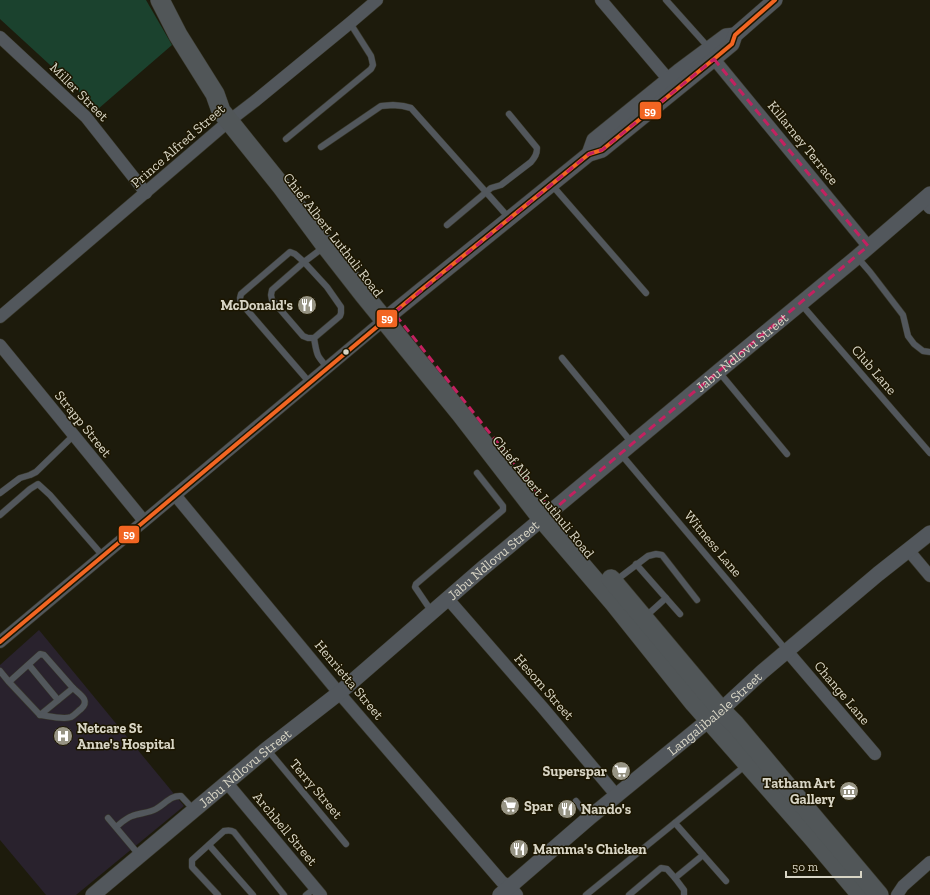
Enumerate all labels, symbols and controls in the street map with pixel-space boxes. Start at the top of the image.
street label: Miller Street [46,59,112,125]
street label: Killarney Terrace [764,98,842,189]
street label: Prince Alfred Street [127,100,229,191]
line badge: 59 [639,101,662,120]
text: 59 [644,105,656,118]
street label: Chief Albert Luthuli Road [279,170,387,301]
restaurant icon: McDonald's [296,294,318,316]
place label: McDonald's [220,297,294,314]
line badge: 59 [376,309,398,328]
street label: Jabu Ndlovu Street [692,309,792,395]
text: 59 [381,312,393,325]
street label: Club Lane [848,342,900,399]
unlabelled marker [341,347,351,357]
street label: Strapp Street [51,387,116,461]
street label: Chief Albert Luthuli Road [488,432,598,562]
street label: Witness Lane [680,508,746,581]
street label: Jabu Ndlovu Street [444,516,543,604]
line badge: 59 [118,525,140,544]
text: 59 [123,528,135,541]
street label: Henrietta Street [311,637,388,724]
street label: Hesom Street [511,650,578,724]
street label: Change Lane [810,658,874,729]
street label: Langalibalele Street [664,667,766,759]
place label: Netcare St Anne's Hospital [77,720,175,753]
street label: Jabu Ndlovu Street [195,724,295,811]
hospital icon: Netcare St Anne's Hospital [52,725,74,747]
street label: Terry Street [286,756,346,823]
supermarket icon: Superspar [610,760,632,782]
place label: Superspar [542,763,607,780]
place label: Tatham Art Gallery [762,775,836,808]
museum icon: Tatham Art Gallery [838,780,860,802]
street label: Archbell Street [249,789,321,870]
supermarket icon: Spar [499,795,521,817]
place label: Spar [524,798,553,815]
restaurant icon: Nando's [556,798,578,820]
place label: Nando's [581,801,632,818]
restaurant icon: Mamma's Chicken [508,838,530,860]
place label: Mamma's Chicken [533,841,647,858]
scale bar [786,853,861,879]
text: 50 m [792,860,819,874]

